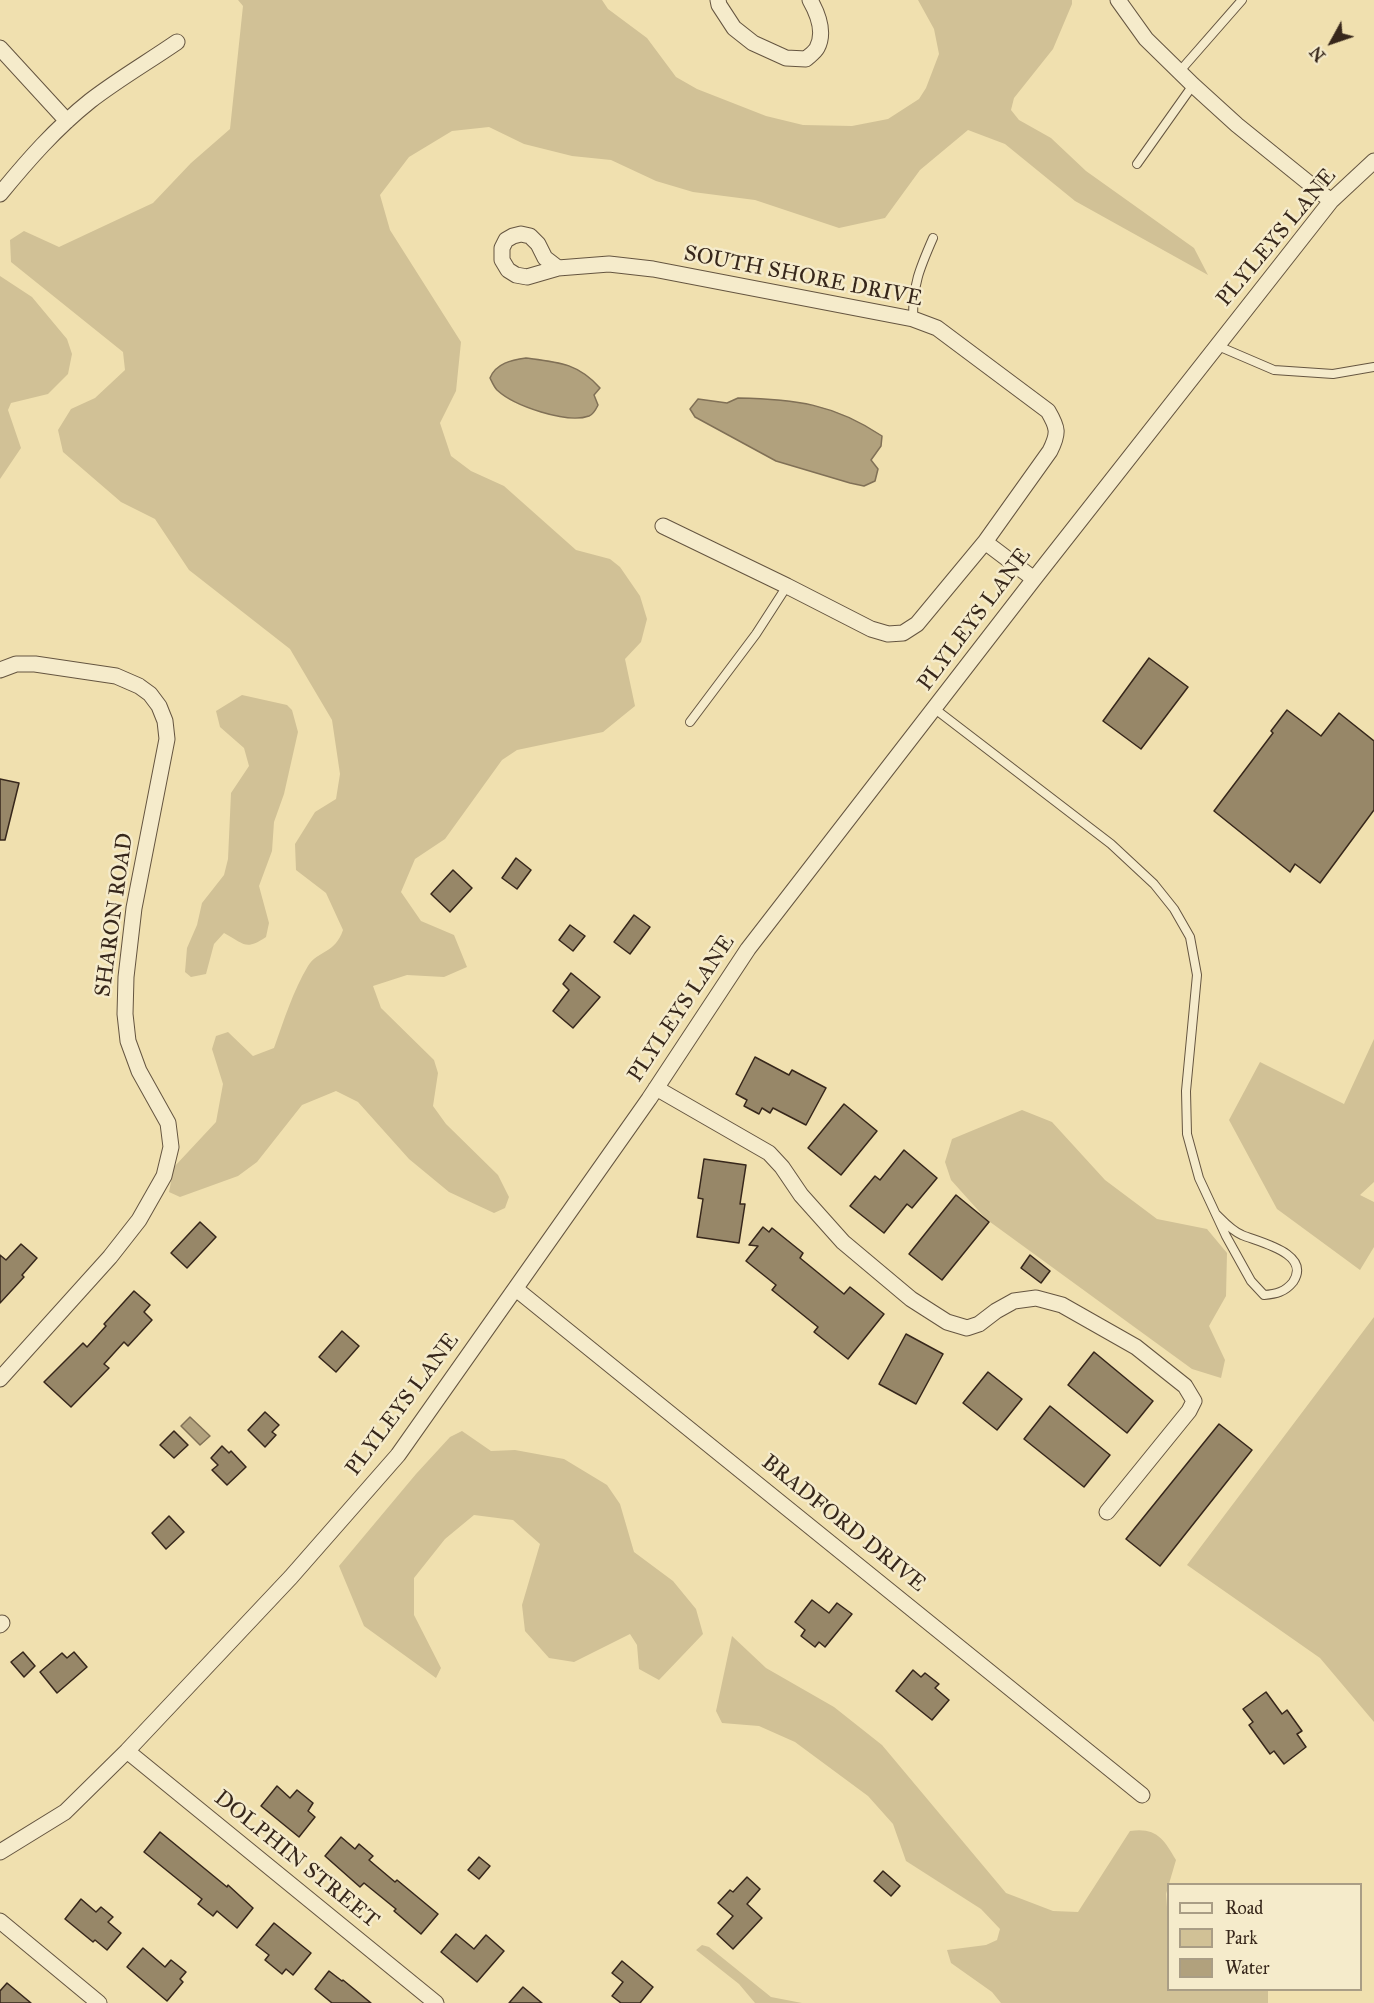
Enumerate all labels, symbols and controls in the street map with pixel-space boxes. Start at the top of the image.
north arrow [1302,12,1362,72]
text: N [1306,43,1329,65]
street label: PLYLEYS LANE [1212,164,1342,312]
street label: SOUTH SHORE DRIVE [681,241,925,313]
street label: PLYLEYS LANE [913,543,1037,697]
street label: SHARON ROAD [90,831,140,999]
street label: PLYLEYS LANE [623,930,741,1088]
street label: PLYLEYS LANE [341,1328,465,1482]
street label: BRADFORD DRIVE [756,1450,930,1598]
street label: DOLPHIN STREET [208,1785,384,1935]
legend [1167,1883,1362,1991]
text: Road [1225,1897,1263,1919]
text: Park [1225,1927,1258,1949]
text: Water [1225,1957,1269,1979]

